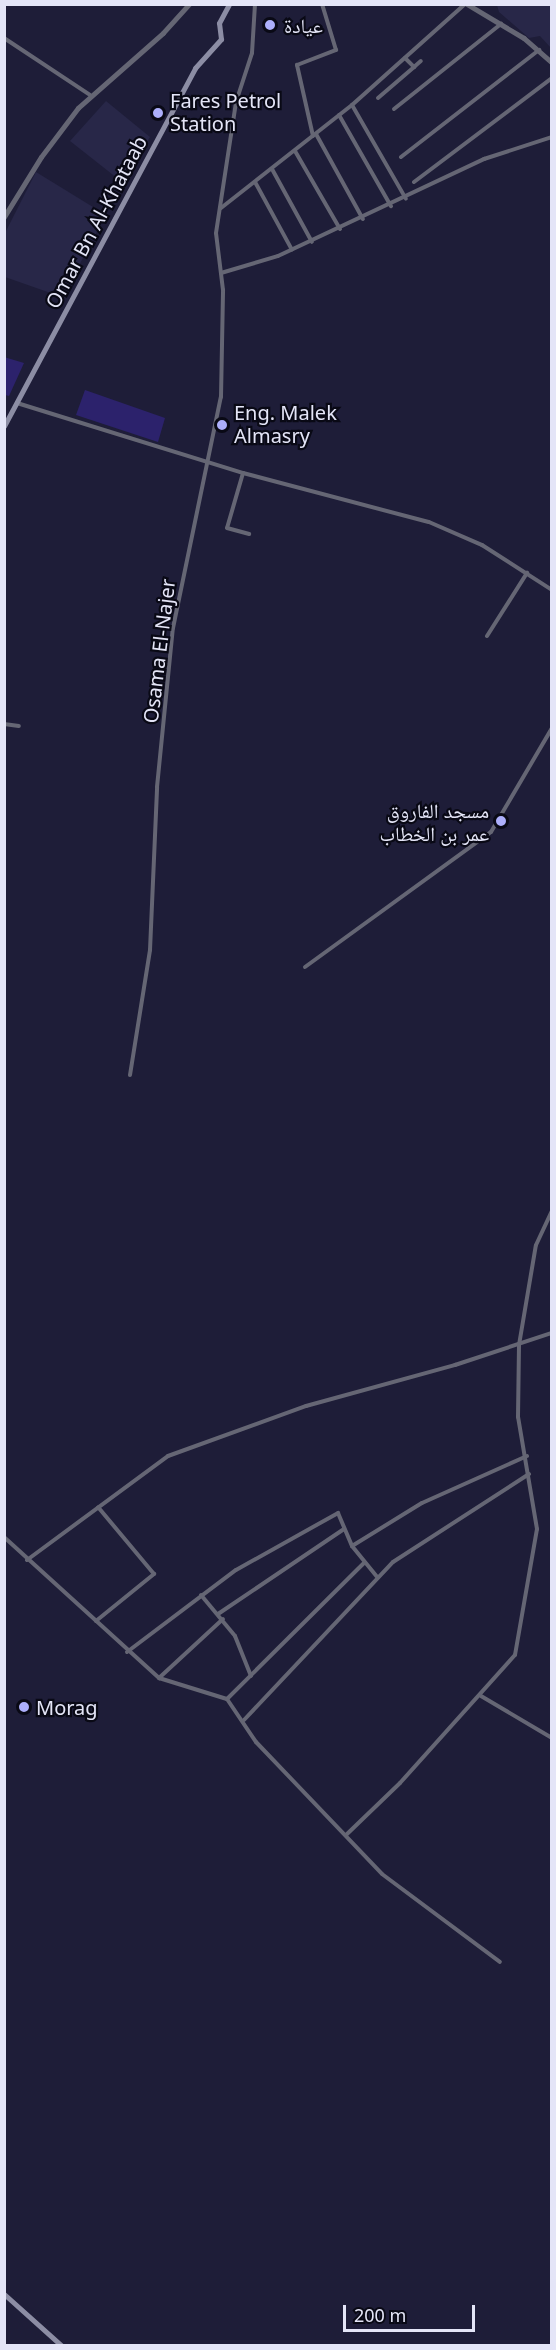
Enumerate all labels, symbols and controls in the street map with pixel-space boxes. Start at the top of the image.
place label: عيادة [284,13,323,37]
marker: عيادة [261,16,279,34]
place label: Fares Petrol Station [170,89,281,136]
marker: Fares Petrol Station [151,106,165,120]
street label: Omar Bn Al-Khataab [40,132,152,312]
place label: Eng. Malek Almasry [234,401,337,448]
marker: Eng. Malek Almasry [215,418,229,432]
street label: Osama El-Najer [138,577,180,725]
place label: مسجد الفاروق عمر بن الخطاب [380,798,489,845]
marker: مسجد الفاروق عمر بن الخطاب [494,814,508,828]
place label: Morag [36,1695,98,1719]
marker: Morag [17,1700,31,1714]
scale bar [346,2293,478,2331]
text: 200 m [354,2303,406,2327]

